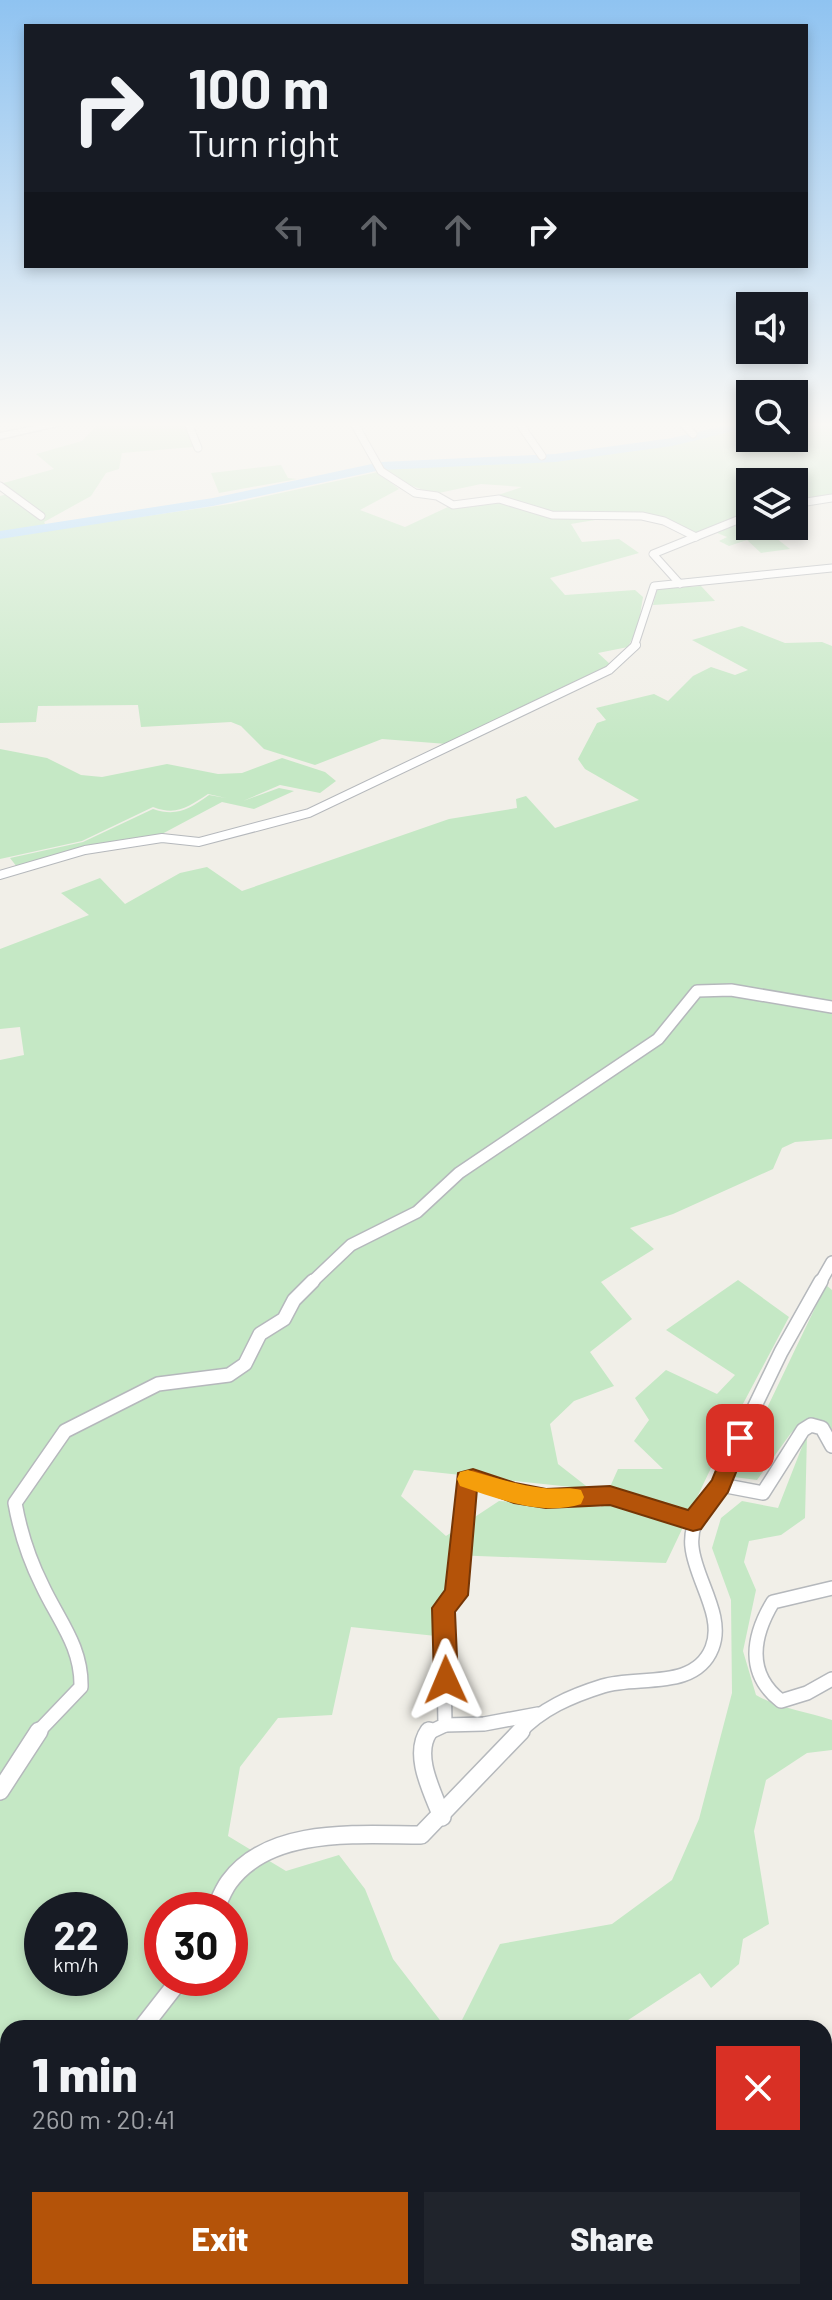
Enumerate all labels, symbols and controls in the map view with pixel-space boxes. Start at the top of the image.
text: 100 m [188,53,330,120]
icon: right [56,56,160,160]
text: Turn right [188,121,340,164]
icon: left [268,208,312,252]
icon: ahead [352,208,396,252]
icon: ahead [436,208,480,252]
icon: right [520,208,564,252]
map controls [736,292,808,540]
button: sound [736,292,808,364]
button: search [736,380,808,452]
button: layers [736,468,808,540]
pin [706,1404,774,1472]
icon: arrive [718,1416,762,1460]
position arrow [404,1638,488,1722]
speed limit sign: 30 [144,1892,248,1996]
text: 22 [54,1910,98,1958]
text: km/h [53,1952,99,1976]
text: 1 min [32,2044,138,2102]
button: close [716,2046,800,2130]
text: 260 m · 20:41 [32,2103,175,2134]
button: Exit [32,2192,408,2284]
button: Share [424,2192,800,2284]

